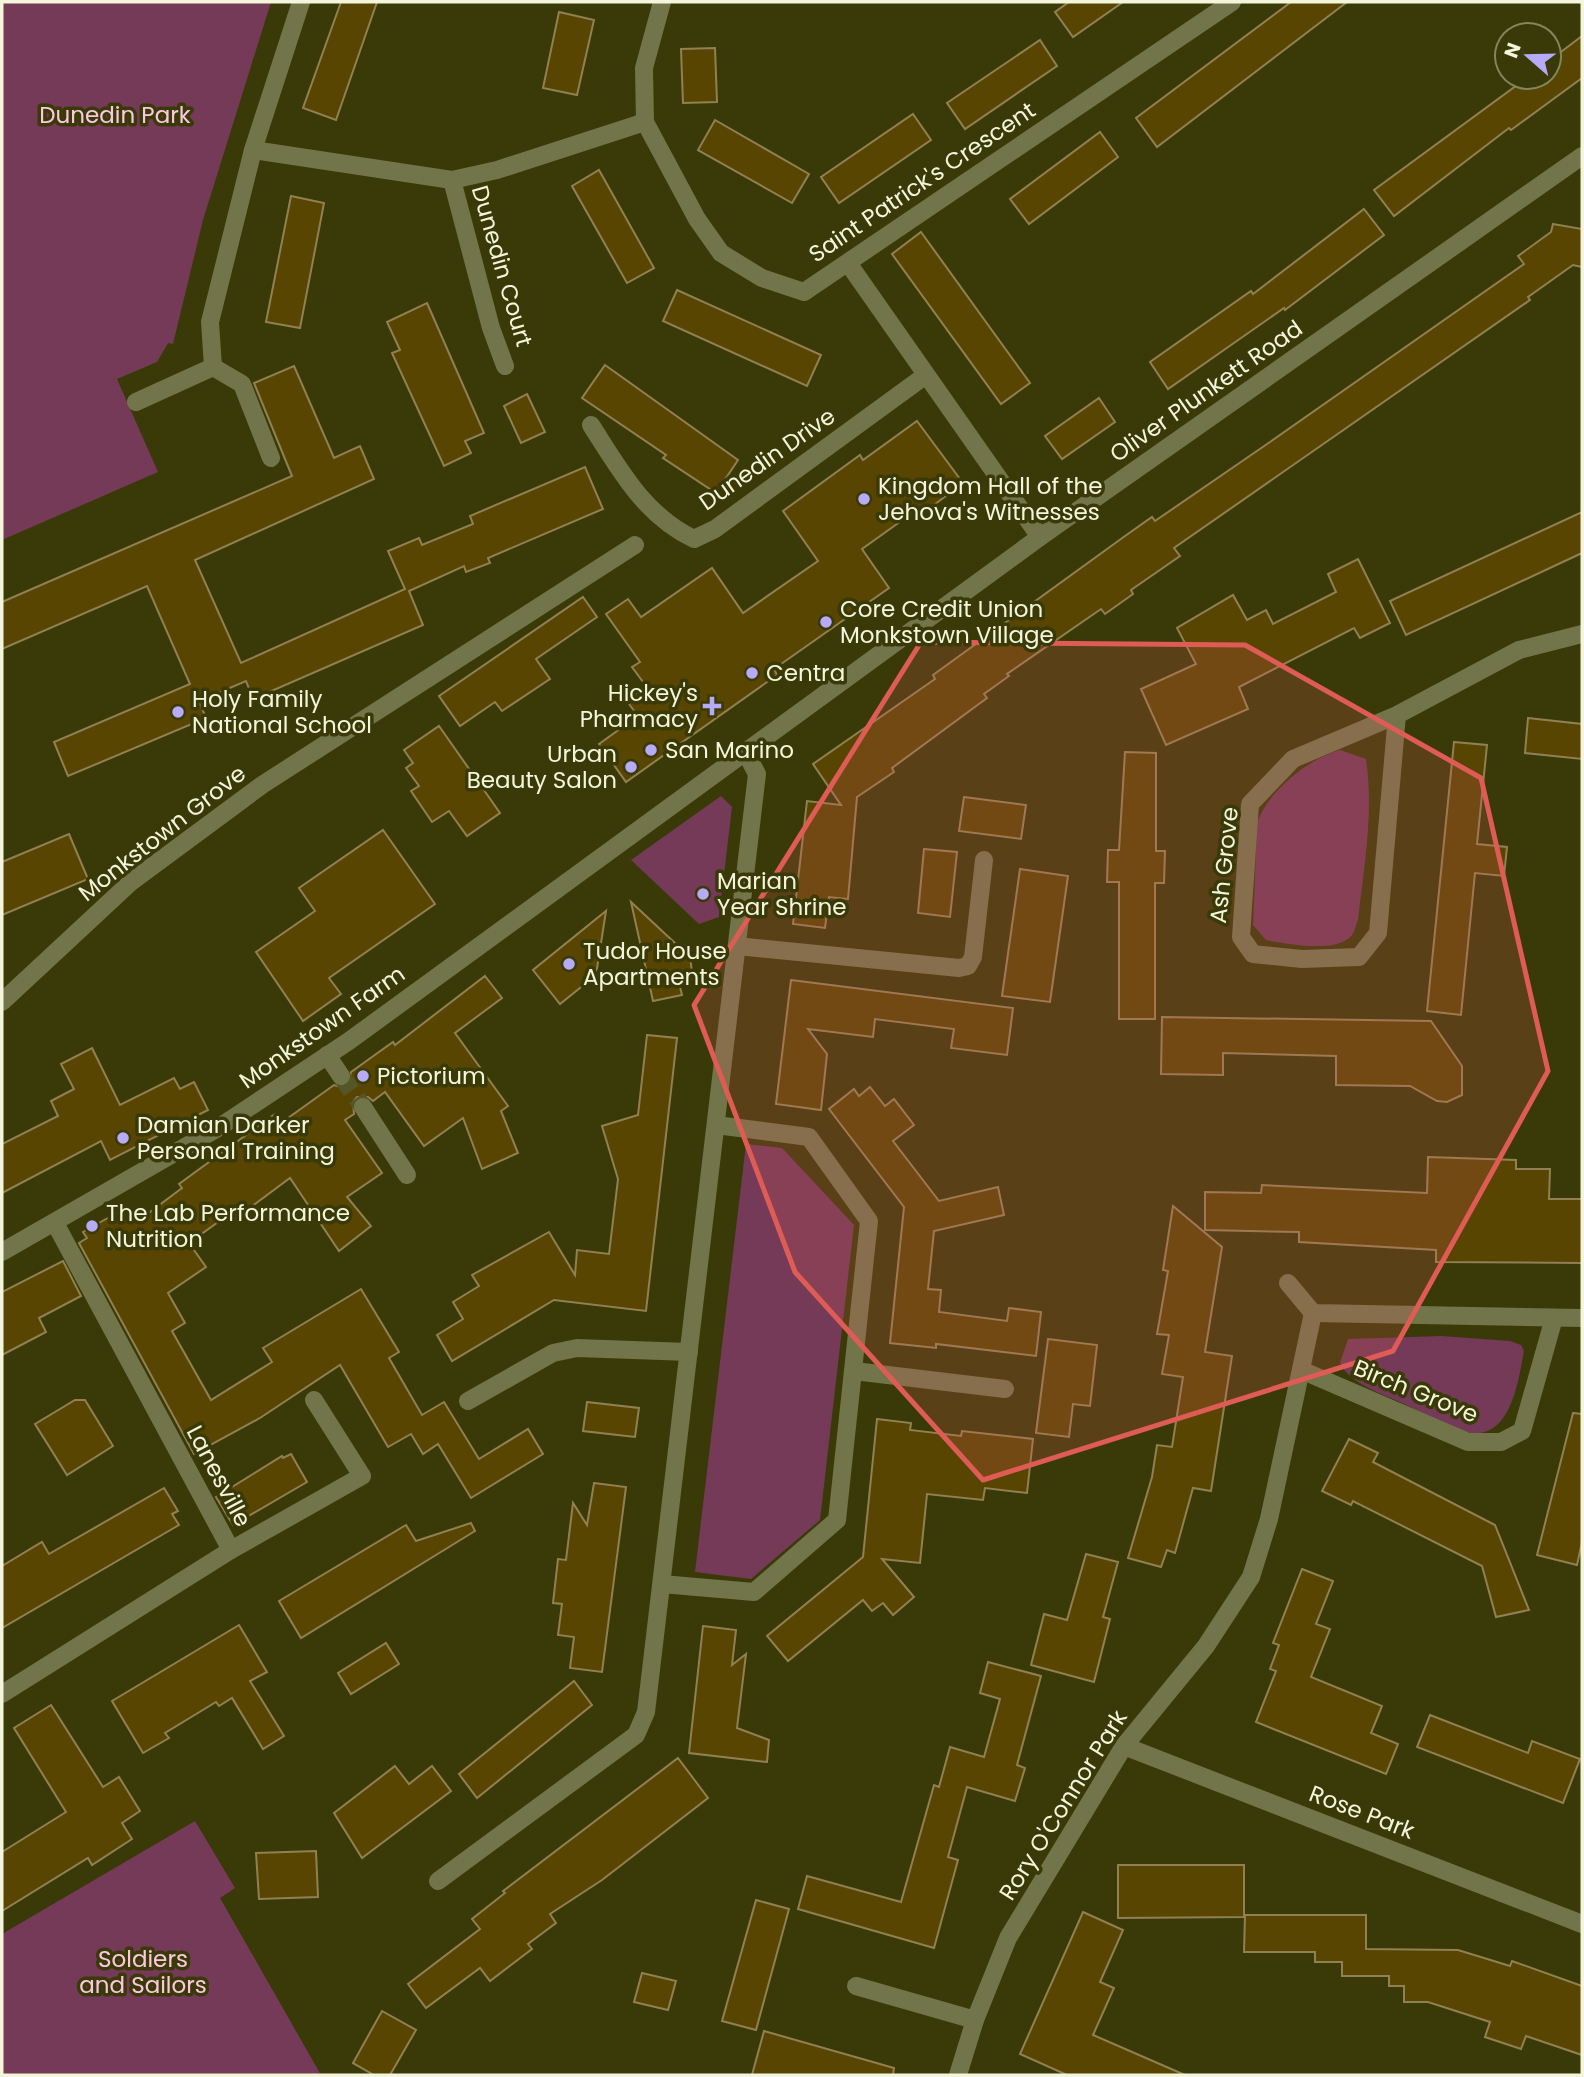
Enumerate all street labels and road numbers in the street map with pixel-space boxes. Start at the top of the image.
street label: Saint Patrick's Crescent [802,94,1042,270]
street label: Dunedin Court [464,182,540,350]
street label: Oliver Plunkett Road [1103,312,1309,470]
street label: Dunedin Drive [692,400,842,518]
street label: Monkstown Grove [72,758,252,908]
street label: Ash Grove [1202,805,1246,925]
street label: Monkstown Farm [233,958,411,1096]
street label: Birch Grove [1349,1352,1483,1430]
street label: Lanesville [179,1420,259,1532]
street label: Rory O'Connor Park [991,1704,1135,1906]
street label: Rose Park [1305,1777,1419,1847]

